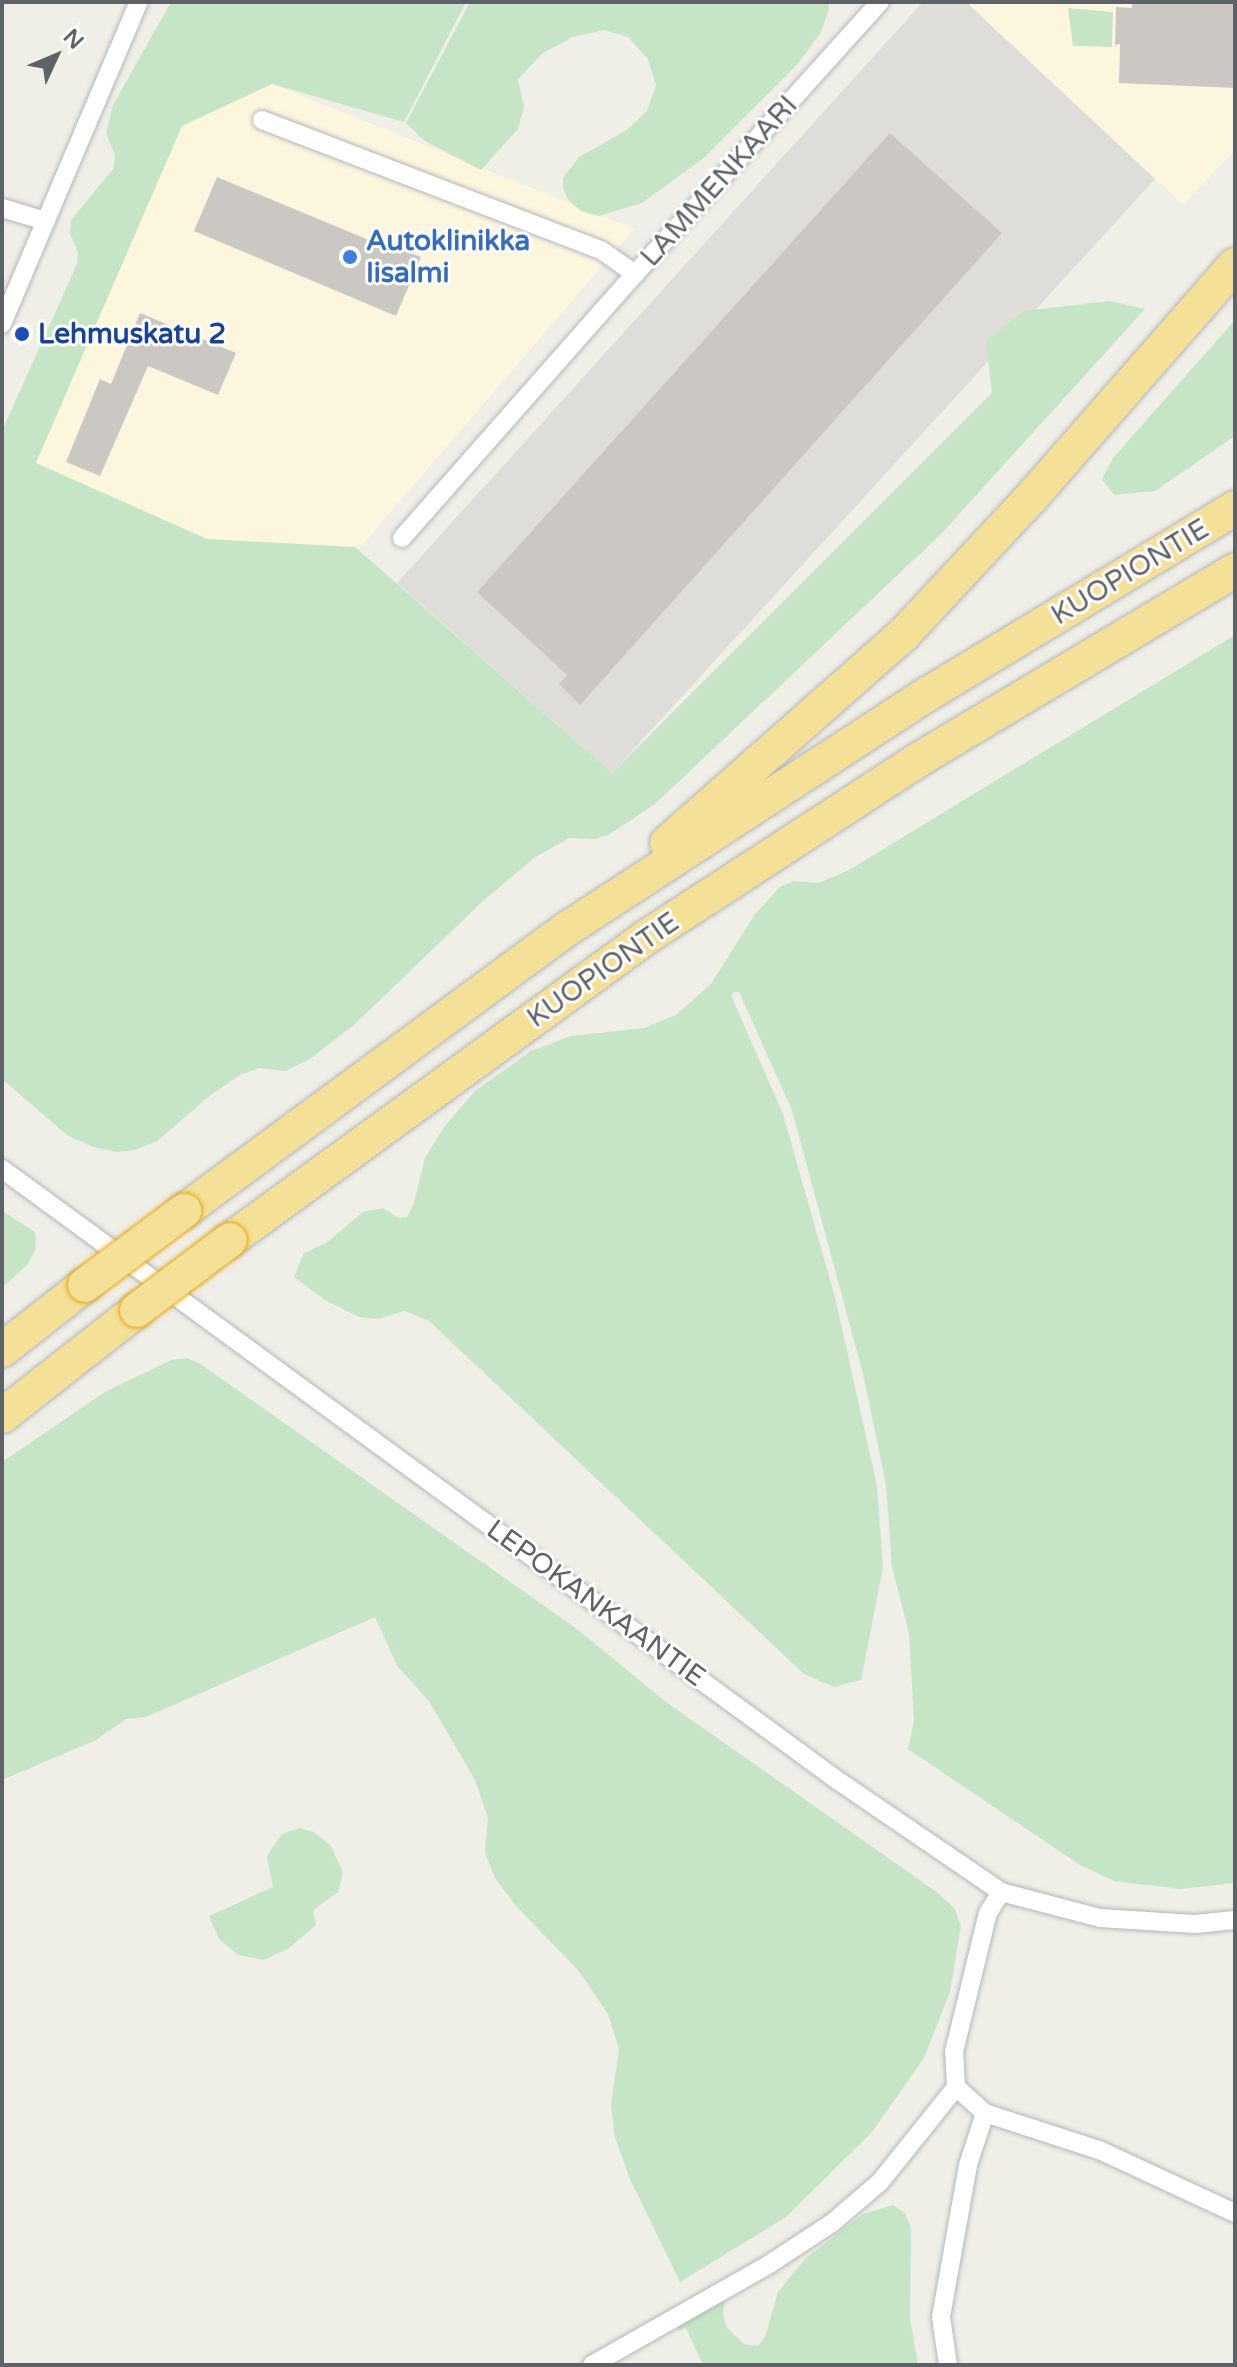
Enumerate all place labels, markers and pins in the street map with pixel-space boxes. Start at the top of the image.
place label: Autoklinikka Iisalmi [366,224,530,290]
marker: Autoklinikka Iisalmi [341,248,359,266]
place label: Lehmuskatu 2 [38,317,226,351]
marker: Lehmuskatu 2 [13,325,31,343]

